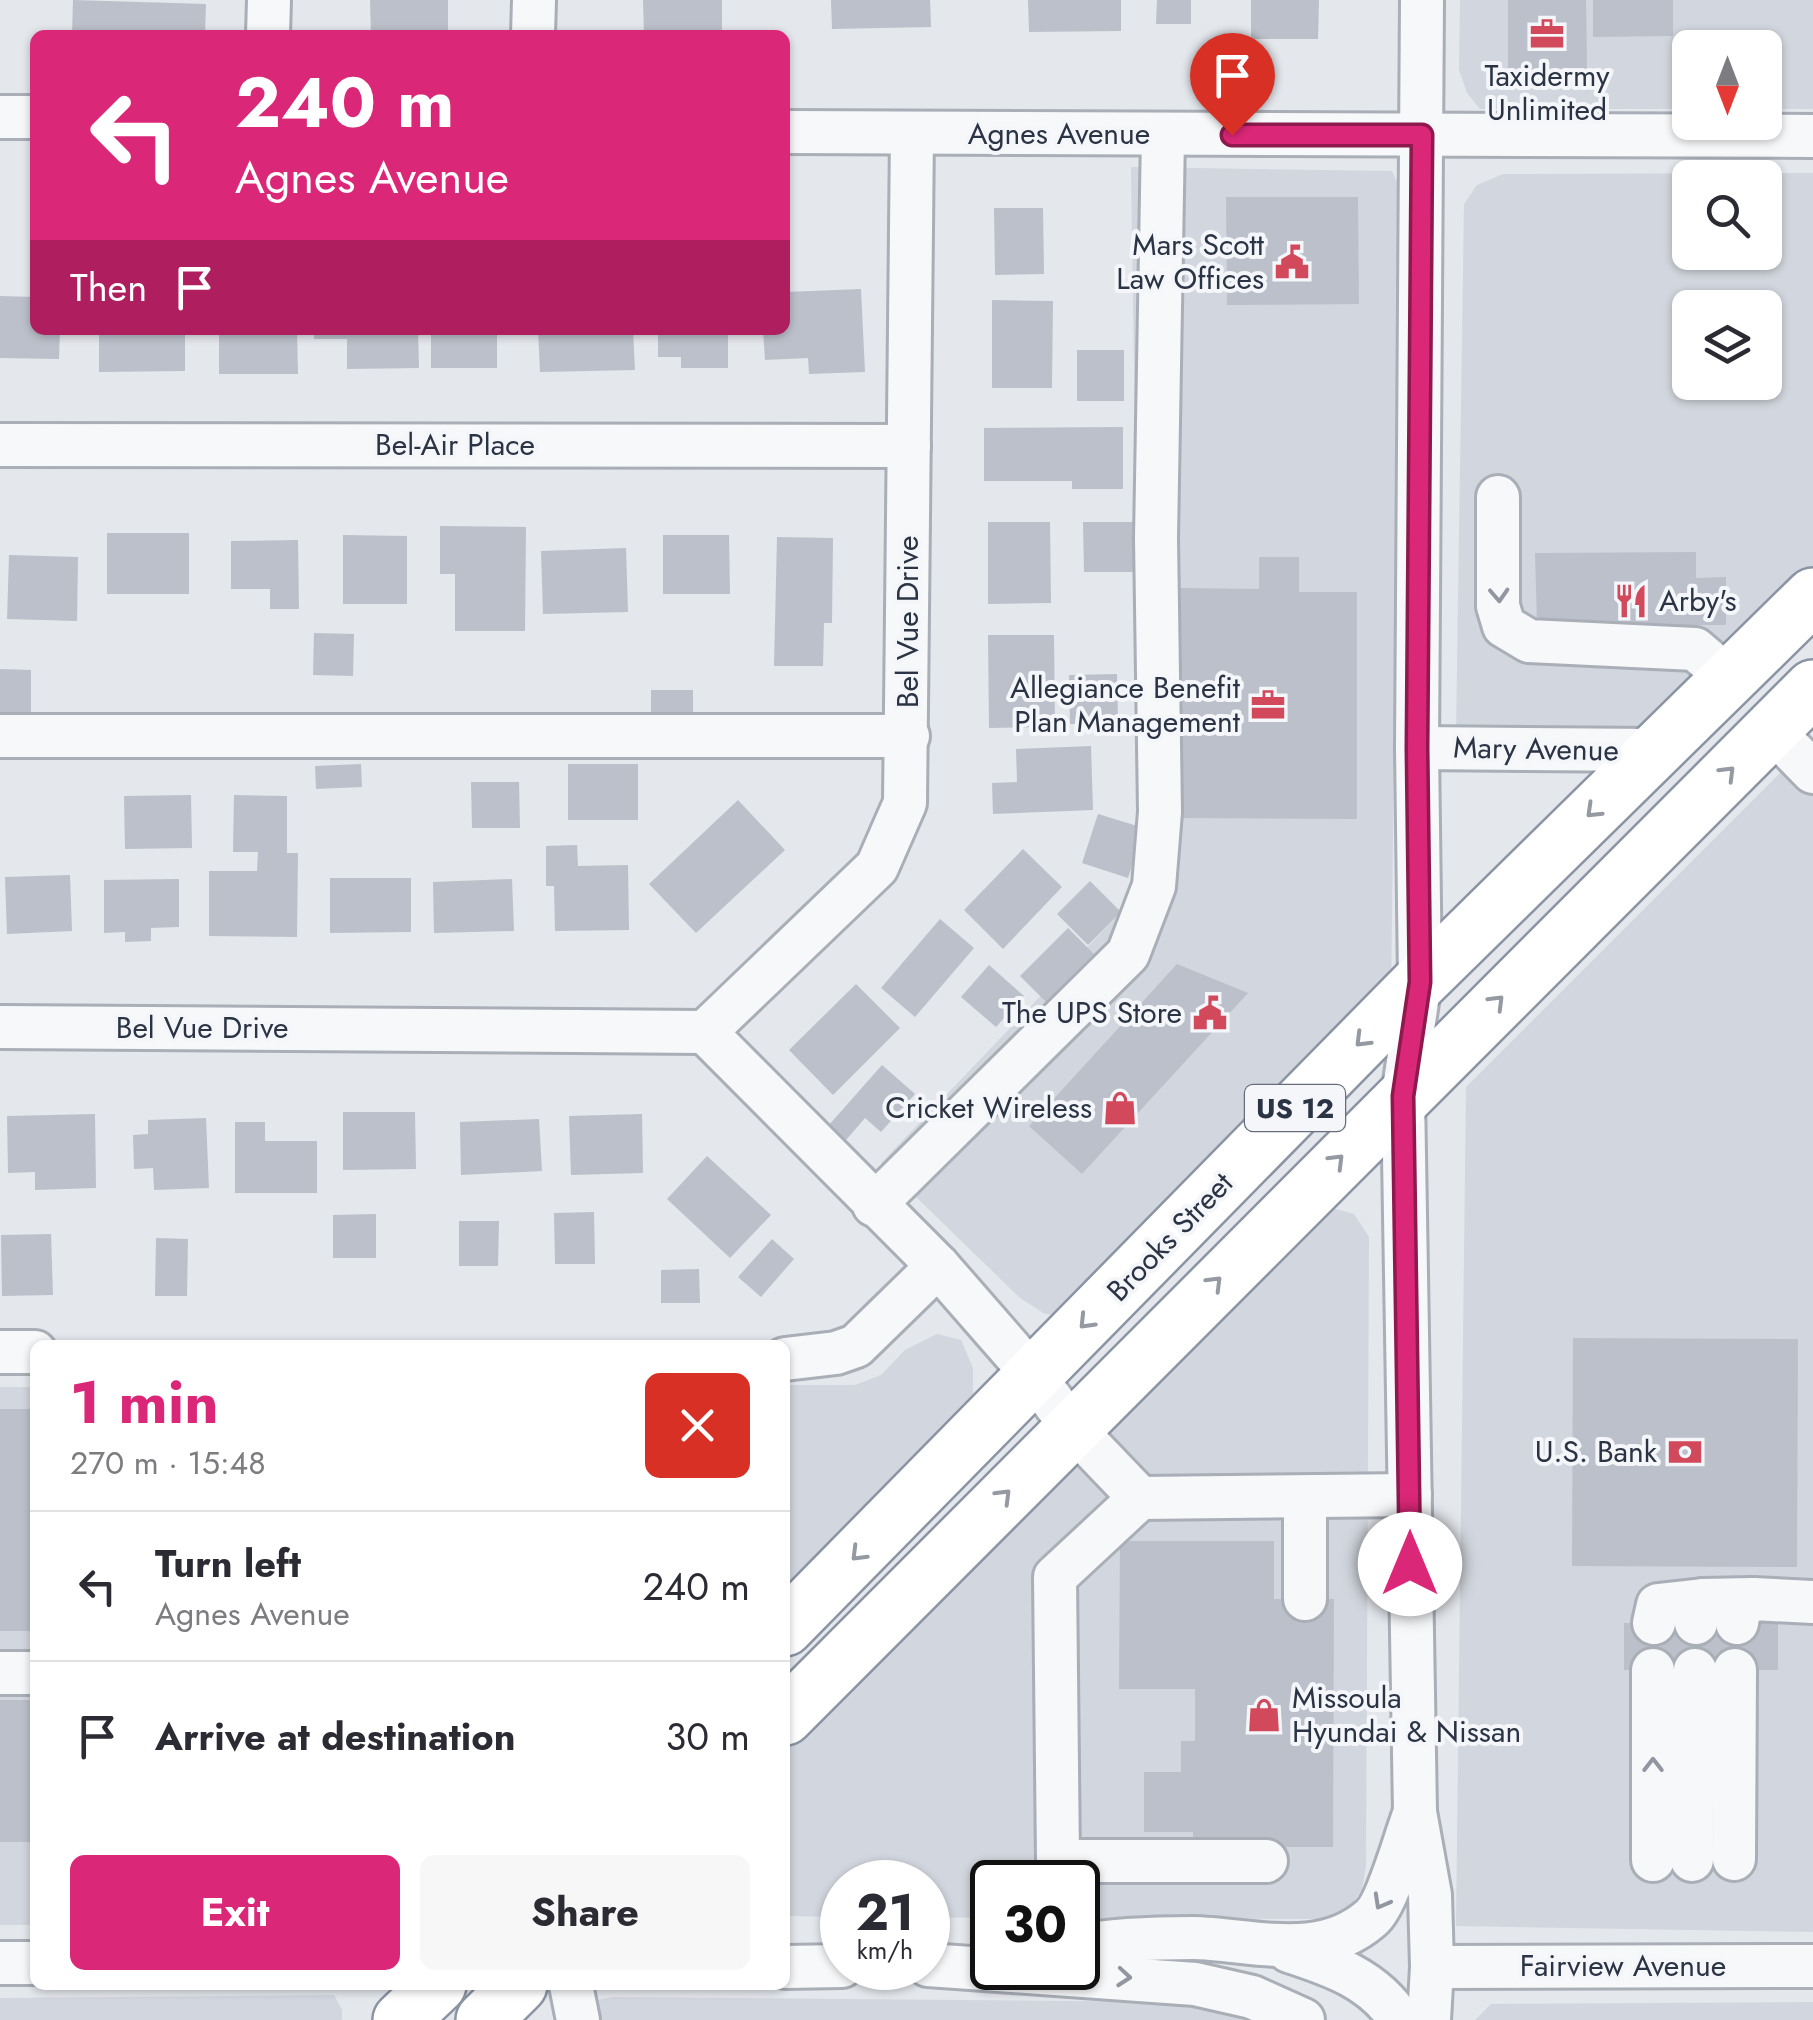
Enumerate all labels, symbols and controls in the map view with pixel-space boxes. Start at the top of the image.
office icon: Taxidermy Unlimited [1528,15,1566,53]
north arrow [1672,30,1782,140]
map controls [1672,30,1782,400]
pin [1190,33,1275,136]
icon: arrive [1205,48,1260,103]
text: 240 m [235,52,455,153]
place label: Taxidermy Unlimited [1484,54,1610,131]
icon: left [70,70,200,200]
street label: Agnes Avenue [968,112,1150,155]
text: Agnes Avenue [235,145,509,210]
button: search [1672,160,1782,270]
place label: Mars Scott Law Offices [1116,223,1265,300]
public building icon: Mars Scott Law Offices [1273,243,1311,281]
text: Then [70,260,147,315]
icon: arrive [167,260,222,315]
button: layers [1672,290,1782,400]
street label: Bel-Air Place [375,423,535,466]
street label: Bel Vue Drive [886,536,929,708]
place label: Arby's [1659,579,1737,622]
restaurant icon: Arby's [1612,582,1650,620]
one-way arrow [1488,587,1509,603]
place label: Allegiance Benefit Plan Management [1010,666,1241,743]
office icon: Allegiance Benefit Plan Management [1249,686,1287,724]
street label: Mary Avenue [1453,726,1619,771]
one-way arrow [1716,767,1734,785]
one-way arrow [1587,799,1605,817]
place label: The UPS Store [1002,991,1182,1034]
public building icon: The UPS Store [1191,994,1229,1032]
one-way arrow [1485,996,1503,1014]
street label: Bel Vue Drive [116,1006,288,1049]
one-way arrow [1356,1028,1374,1046]
road number: US 12 [1245,1085,1345,1131]
place label: Cricket Wireless [885,1086,1092,1129]
shop icon: Cricket Wireless [1101,1089,1139,1127]
one-way arrow [1326,1155,1344,1173]
street label: Brooks Street [1097,1162,1243,1311]
one-way arrow [1204,1277,1222,1295]
one-way arrow [1080,1311,1098,1329]
text: 1 min [70,1359,219,1446]
button: close [645,1373,750,1478]
place label: U.S. Bank [1535,1430,1658,1473]
bank icon: U.S. Bank [1666,1433,1704,1471]
text: 270 m · 15:48 [70,1440,266,1486]
one-way arrow [993,1490,1011,1508]
position arrow [1358,1512,1462,1616]
text: Turn left [155,1536,301,1591]
one-way arrow [852,1542,870,1560]
icon: left [70,1559,125,1614]
text: 240 m [642,1559,750,1614]
text: Agnes Avenue [155,1591,350,1637]
place label: Missoula Hyundai & Nissan [1292,1676,1521,1753]
shop icon: Missoula Hyundai & Nissan [1245,1696,1283,1734]
icon: arrive [70,1709,125,1764]
text: Arrive at destination [155,1709,516,1764]
text: 30 m [665,1709,750,1764]
one-way arrow [1642,1757,1664,1772]
button: Exit [70,1855,400,1970]
button: Share [420,1855,750,1970]
speed limit sign: 30 [970,1860,1100,1990]
text: 21 [856,1876,914,1949]
one-way arrow [1373,1892,1393,1910]
text: km/h [857,1932,913,1968]
street label: Fairview Avenue [1520,1944,1726,1987]
one-way arrow [1117,1966,1133,1988]

